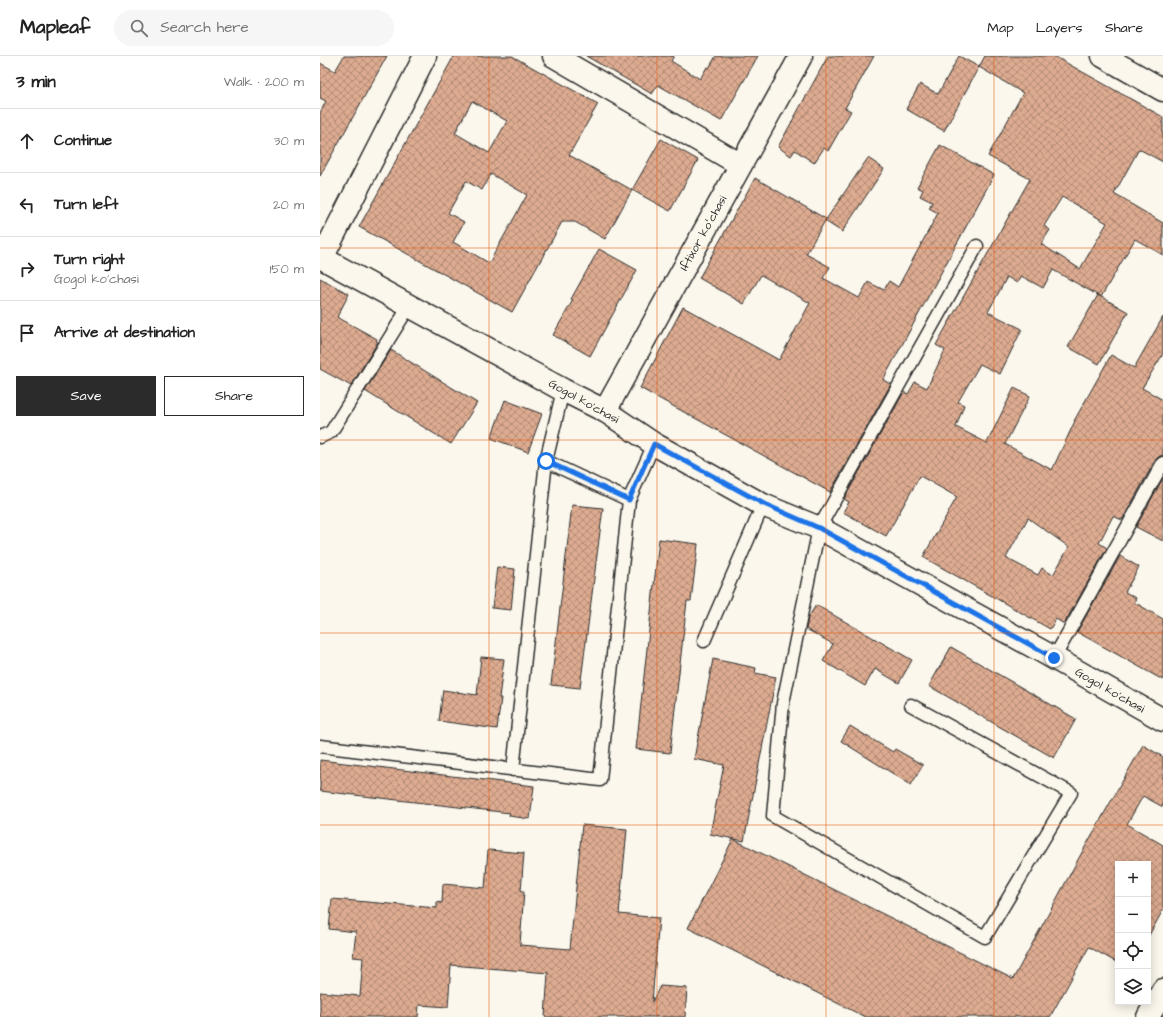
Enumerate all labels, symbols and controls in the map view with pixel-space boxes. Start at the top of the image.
search box [114,10,394,46]
text: Mapleaf [20,14,90,41]
icon: search [128,17,150,39]
text: Search here [160,17,249,38]
text: Map [987,18,1014,38]
text: Layers [1036,18,1083,38]
text: Share [1105,18,1143,38]
text: 3 min [16,70,56,94]
text: Walk · 200 m [224,73,304,91]
icon: ahead [16,130,38,152]
text: Continue [54,130,112,151]
text: 30 m [274,132,304,150]
street label: Iftixor koʻchasi [676,192,731,274]
icon: left [16,194,38,216]
text: Turn left [54,194,118,215]
text: 20 m [273,196,304,214]
text: Turn right [54,249,125,270]
icon: right [16,258,38,280]
text: 150 m [270,260,304,278]
text: Gogol ko'chasi [54,270,139,288]
icon: arrive [16,322,38,344]
text: Arrive at destination [54,322,195,343]
street label: Gogol ko'chasi [545,375,622,429]
button: Save [16,376,156,416]
button: Share [164,376,304,416]
route start [537,452,555,470]
route end [1045,649,1063,667]
street label: Gogol ko'chasi [1071,664,1148,718]
map controls [1115,861,1151,1005]
button: + [1115,861,1151,897]
button: − [1115,897,1151,933]
button: locate [1115,933,1151,969]
button: layers [1115,969,1151,1005]

